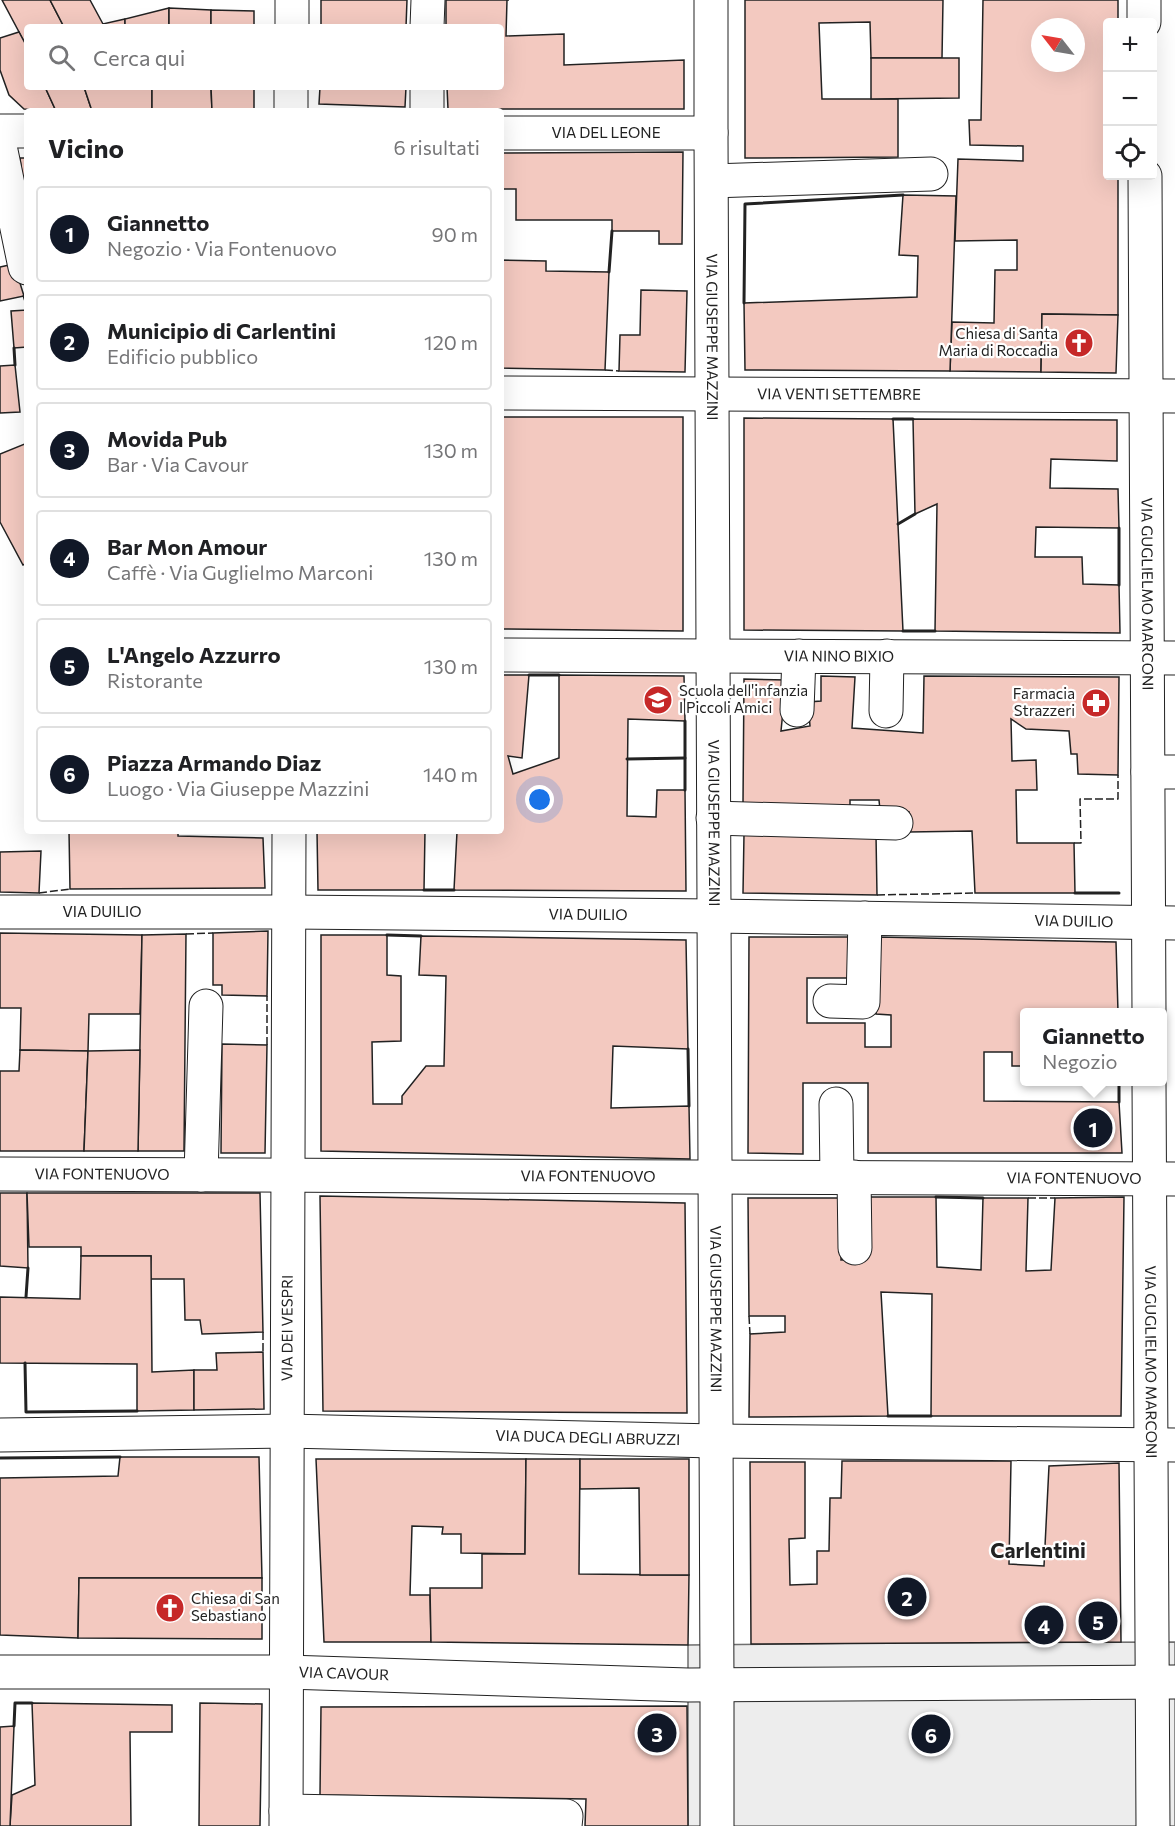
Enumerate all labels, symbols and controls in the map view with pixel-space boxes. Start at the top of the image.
north arrow [1031,18,1085,72]
map controls [1103,18,1157,180]
button: + [1103,18,1157,72]
search box [24,24,504,90]
icon: search [45,41,78,74]
text: Cerca qui [93,44,185,71]
button: − [1103,72,1157,126]
street label: VIA DEL LEONE [551,123,661,141]
button: locate [1103,126,1157,180]
text: Vicino [48,132,124,163]
text: 6 risultati [394,135,480,159]
text: Giannetto [107,209,209,236]
text: 1 [65,222,74,246]
text: 90 m [432,222,478,246]
text: Negozio · Via Fontenuovo [107,236,337,260]
street label: VIA GIUSEPPE MAZZINI [703,254,722,420]
text: Municipio di Carlentini [107,317,336,344]
place label: Chiesa di Santa Maria di Roccadia [938,324,1058,359]
church icon: Chiesa di Santa Maria di Roccadia [1063,327,1095,359]
text: 2 [64,330,75,354]
text: 120 m [424,330,478,354]
text: Edificio pubblico [107,344,258,368]
street label: VIA VENTI SETTEMBRE [757,384,921,403]
text: Movida Pub [107,425,227,452]
text: 3 [64,438,75,462]
text: 130 m [424,438,478,462]
text: Bar · Via Cavour [107,452,249,476]
street label: VIA GUGLIELMO MARCONI [1139,498,1157,690]
text: Bar Mon Amour [107,533,267,560]
text: 4 [63,546,76,570]
text: 130 m [424,546,478,570]
text: Caffè · Via Guglielmo Marconi [107,560,373,584]
text: L'Angelo Azzurro [107,641,281,668]
street label: VIA NINO BIXIO [784,646,894,665]
text: 5 [64,654,75,678]
text: 130 m [424,654,478,678]
text: Ristorante [107,668,203,692]
place label: Scuola dell'infanzia I Piccoli Amici [679,681,808,716]
school or university icon: Scuola dell'infanzia I Piccoli Amici [642,684,674,716]
place label: Farmacia Strazzeri [1013,684,1075,719]
pharmacy icon: Farmacia Strazzeri [1080,687,1112,719]
street label: VIA GIUSEPPE MAZZINI [705,740,724,906]
text: Piazza Armando Diaz [107,749,321,776]
text: 6 [63,762,76,786]
text: 140 m [423,762,478,786]
text: Luogo · Via Giuseppe Mazzini [107,776,369,800]
your location [525,785,554,814]
street label: VIA DUILIO [62,902,142,920]
street label: VIA DUILIO [548,904,628,923]
street label: VIA DUILIO [1034,911,1114,930]
popup [1020,1008,1167,1086]
text: Giannetto [1042,1022,1145,1049]
text: Negozio [1042,1049,1118,1073]
pin: 1 [1074,1106,1112,1150]
street label: VIA FONTENUOVO [34,1164,170,1183]
street label: VIA FONTENUOVO [520,1166,656,1185]
street label: VIA FONTENUOVO [1006,1168,1142,1187]
street label: VIA GIUSEPPE MAZZINI [707,1226,726,1392]
street label: VIA GUGLIELMO MARCONI [1142,1266,1161,1458]
street label: VIA DEI VESPRI [277,1275,296,1381]
street label: VIA DUCA DEGLI ABRUZZI [495,1426,681,1448]
district label: Carlentini [990,1537,1086,1562]
pin: 2 [888,1574,926,1620]
place label: Chiesa di San Sebastiano [191,1589,280,1624]
church icon: Chiesa di San Sebastiano [154,1592,186,1624]
pin: 5 [1078,1598,1118,1644]
pin: 4 [1024,1602,1064,1648]
street label: VIA CAVOUR [298,1662,390,1683]
pin: 3 [638,1710,676,1756]
pin: 6 [912,1712,950,1756]

